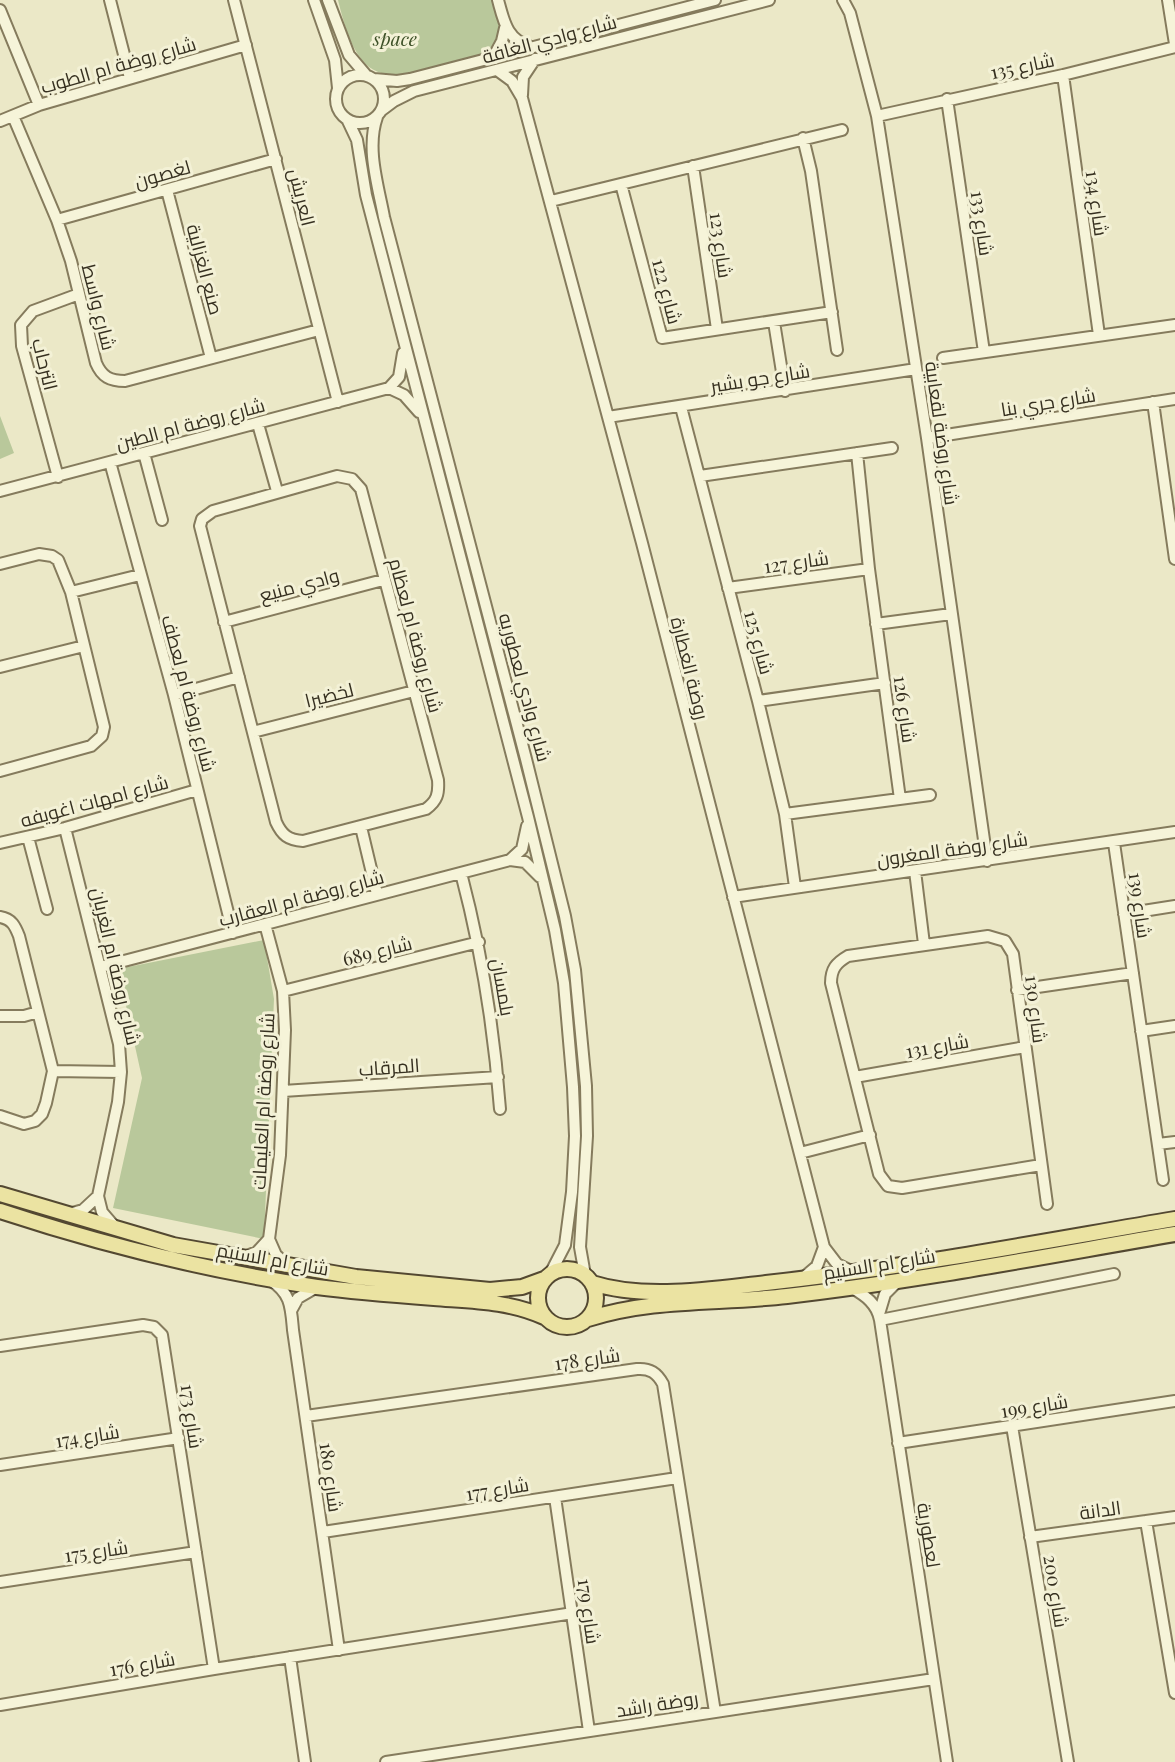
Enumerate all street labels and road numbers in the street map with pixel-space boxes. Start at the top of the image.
street label: شارع وادي الغافة [479,8,620,71]
street label: شارع روضة ام الطوب [37,29,199,101]
street label: شارع 135 [988,46,1057,86]
street label: لغصون [131,153,193,193]
street label: العريش [283,166,323,228]
street label: شارع 134 [1079,168,1115,238]
street label: شارع 133 [964,189,1000,257]
street label: شارع 123 [703,210,739,280]
street label: صنع الغزالية [179,221,231,318]
street label: شارع 122 [645,255,689,327]
street label: شارع واسط [75,261,123,353]
street label: الترحاب [27,335,65,393]
street label: شارع جو بشير [707,356,812,400]
street label: شارع روضة لقعابية [918,359,966,507]
street label: شارع جري بنا [999,381,1098,424]
street label: شارع روضة ام الطين [113,391,268,457]
street label: شارع 127 [762,544,830,580]
street label: شارع روضة ام لعظام [382,555,450,716]
street label: وادي منيع [256,561,343,610]
street label: شارع 125 [737,607,781,678]
street label: شارع وادي لعطوريه [491,610,558,765]
street label: شارع روضة ام لعطف [155,612,223,775]
street label: روضة الغطارة [666,614,716,722]
street label: شارع 126 [886,674,924,745]
street label: لخضيرا [302,675,356,713]
street label: شارع امهات اغويفه [17,768,171,834]
street label: شارع روضة المغرون [875,825,1029,873]
street label: شارع روضة ام العقارب [215,862,387,934]
street label: شارع 139 [1122,870,1159,940]
street label: شارع روضة ام الغربان [84,884,148,1048]
street label: شارع 689 [339,929,415,973]
street label: بلمسان [486,956,522,1018]
street label: شارع 130 [1018,974,1054,1045]
street label: شارع روضة ام العليمات [244,1012,282,1190]
street label: شارع 131 [903,1027,971,1065]
street label: المرقاب [358,1051,420,1081]
street label: شارع ام السنيم [214,1235,331,1283]
street label: شارع ام السنيم [821,1241,937,1287]
street label: شارع 178 [552,1341,622,1377]
street label: شارع 173 [174,1382,210,1450]
street label: شارع 199 [998,1387,1070,1425]
street label: شارع 174 [53,1417,121,1455]
street label: شارع 180 [312,1441,350,1514]
street label: شارع 177 [463,1470,531,1508]
street label: الدانة [1078,1493,1122,1525]
street label: لعطورية [912,1501,948,1569]
street label: شارع 175 [62,1533,130,1569]
street label: شارع 200 [1036,1553,1076,1630]
street label: شارع 179 [571,1577,607,1646]
street label: شارع 176 [107,1644,177,1684]
street label: روضة راشد [614,1684,700,1722]

